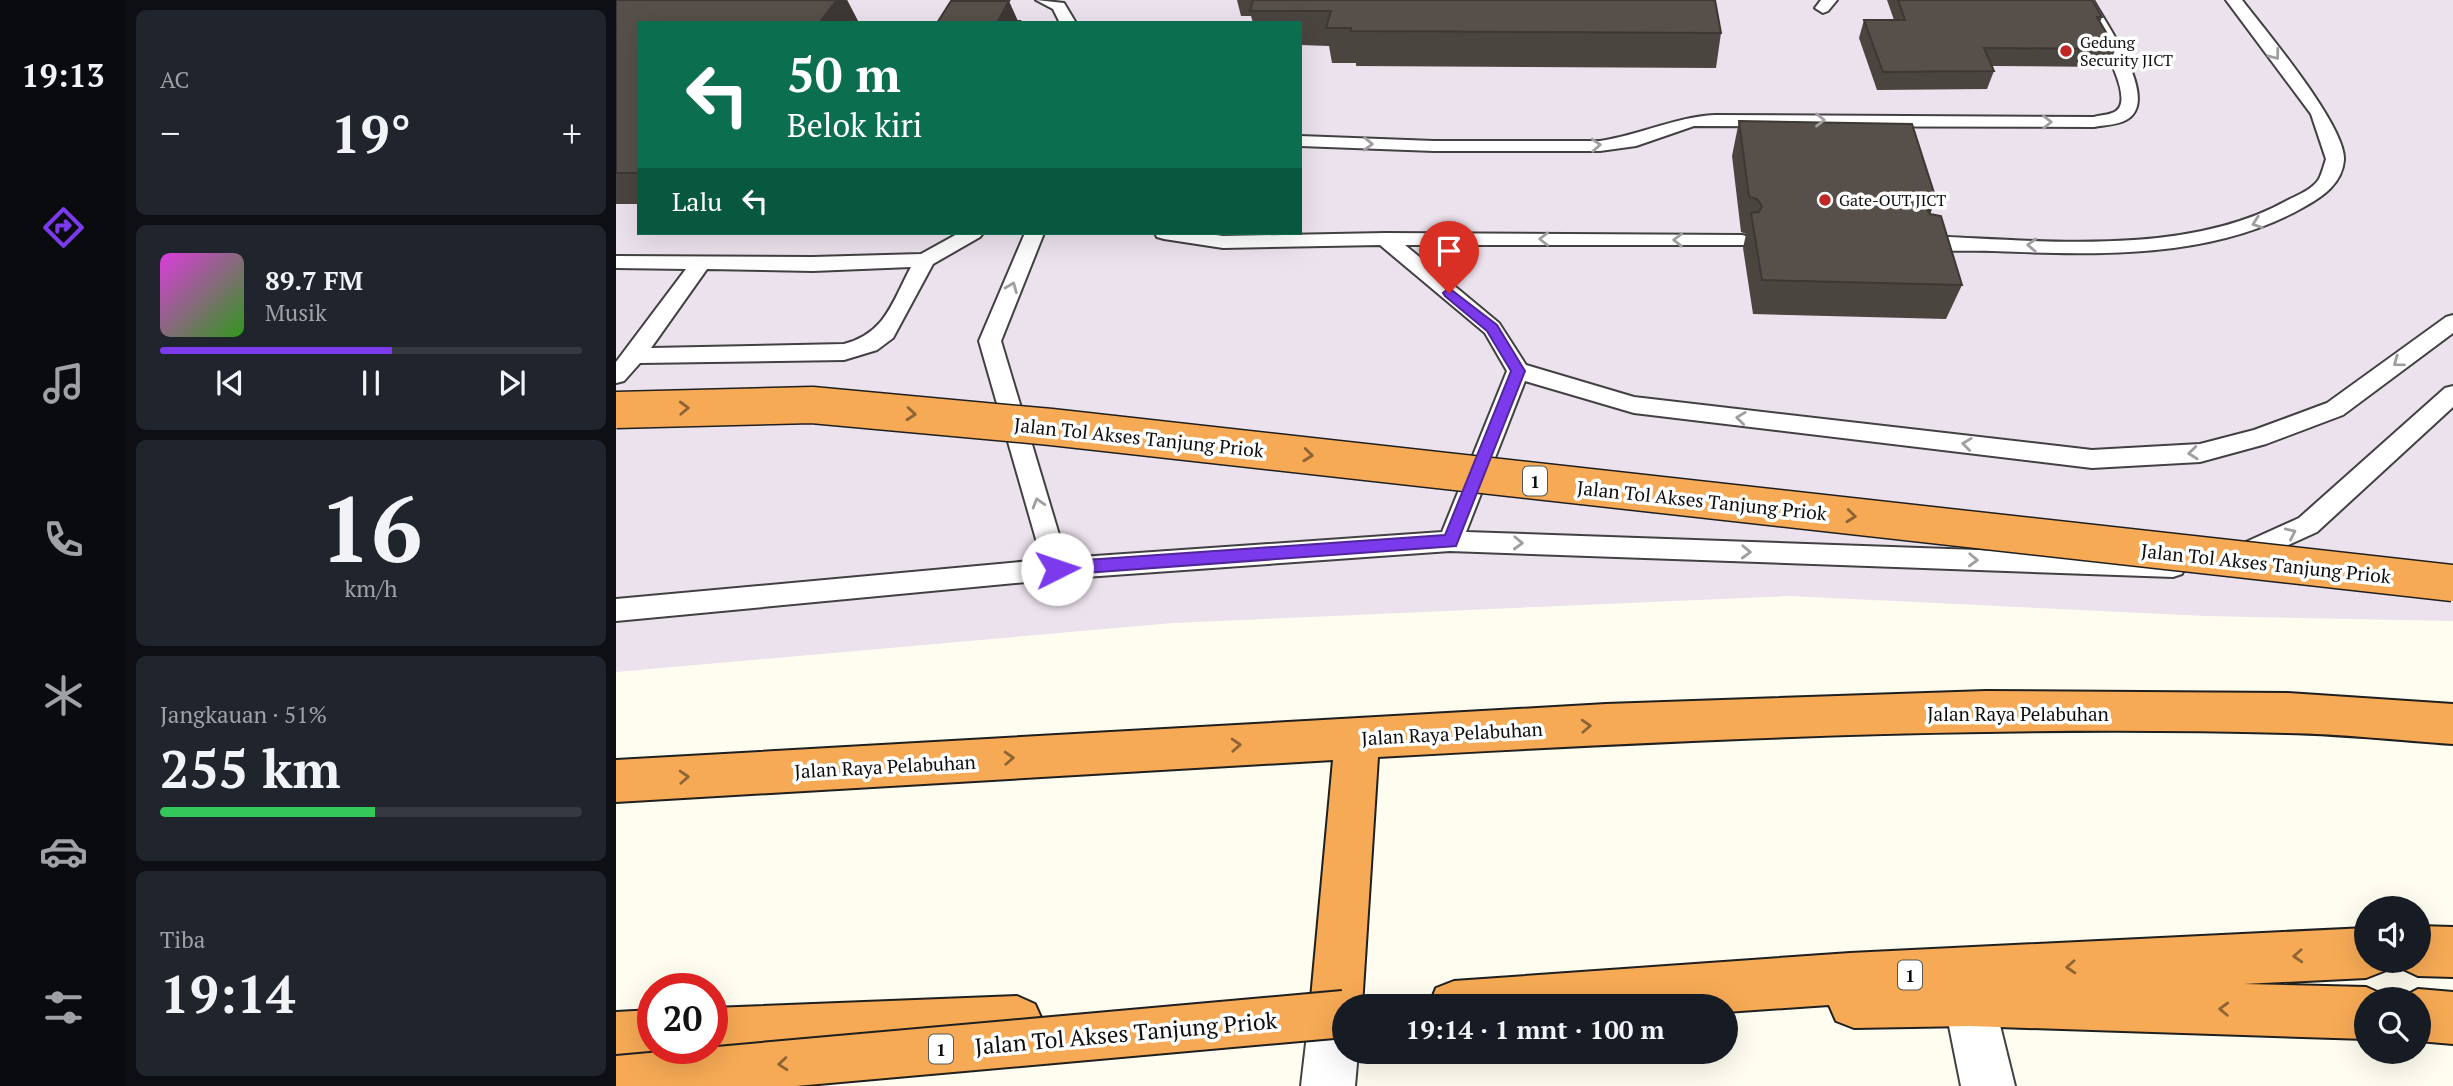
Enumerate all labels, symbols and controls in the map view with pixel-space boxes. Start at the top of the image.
place label: Gedung Security JICT [2080,31,2173,71]
text: 50 m [787,41,901,106]
marker: Gedung Security JICT [2058,43,2074,59]
one-way arrow [2266,47,2279,60]
icon: left [672,49,763,140]
text: 19:13 [21,54,105,96]
text: AC [160,64,189,95]
text: 19° [331,99,411,168]
text: Belok kiri [787,104,922,146]
text: − [160,108,180,158]
text: + [562,108,582,158]
one-way arrow [1815,112,1826,128]
one-way arrow [2042,114,2053,129]
one-way arrow [1364,136,1374,152]
one-way arrow [1591,138,1602,153]
icon: left [736,182,774,220]
text: Lalu [672,184,722,218]
place label: Gate-OUT JICT [1839,189,1946,211]
marker: Gate-OUT JICT [1817,192,1833,208]
icon: directions [39,203,88,252]
one-way arrow [2252,215,2264,229]
pin [1419,221,1479,293]
one-way arrow [1539,231,1549,247]
icon: arrive [1430,232,1468,270]
one-way arrow [1672,232,1682,248]
one-way arrow [2026,237,2037,252]
text: 89.7 FM [265,263,363,297]
one-way arrow [1004,281,1018,293]
text: Musik [265,297,327,328]
one-way arrow [2393,354,2406,366]
icon: music [39,359,88,408]
icon: previous [211,364,249,402]
icon: pause [352,364,390,402]
icon: next [493,364,531,402]
one-way arrow [679,400,690,416]
one-way arrow [906,406,917,421]
one-way arrow [1735,410,1747,425]
street label: Jalan Tol Akses Tanjung Priok [1013,411,1265,463]
one-way arrow [1961,437,1972,452]
one-way arrow [2187,445,2199,460]
one-way arrow [1302,448,1314,463]
road number: 1 [1523,466,1547,495]
text: 16 [320,467,422,588]
street label: Jalan Tol Akses Tanjung Priok [1576,474,1828,526]
one-way arrow [1031,497,1046,509]
one-way arrow [1845,508,1856,523]
icon: phone [39,515,88,564]
one-way arrow [2283,527,2296,541]
position arrow [1020,532,1094,606]
one-way arrow [1513,536,1524,551]
street label: Jalan Tol Akses Tanjung Priok [2140,537,2392,589]
one-way arrow [1740,544,1751,559]
one-way arrow [1968,552,1979,568]
text: km/h [344,573,398,604]
icon: climate [39,671,88,720]
text: Jangkauan · 51% [160,699,327,730]
street label: Jalan Raya Pelabuhan [1927,701,2109,726]
street label: Jalan Raya Pelabuhan [1361,716,1543,750]
one-way arrow [1580,718,1591,733]
text: 255 km [160,734,341,803]
one-way arrow [1231,738,1242,753]
street label: Jalan Raya Pelabuhan [794,749,976,783]
one-way arrow [1004,751,1015,766]
one-way arrow [679,770,690,785]
icon: car [39,827,88,876]
map controls [2354,896,2431,1064]
button: sound [2354,896,2431,973]
text: Tiba [160,924,205,955]
one-way arrow [2292,949,2303,964]
text: 19:14 [160,959,295,1028]
road number: 1 [1898,960,1922,990]
one-way arrow [2065,960,2076,975]
speed limit sign: 20 [637,973,728,1064]
icon: filters [39,983,88,1032]
button: search [2354,987,2431,1064]
one-way arrow [2219,1001,2229,1017]
street label: Jalan Tol Akses Tanjung Priok [973,1004,1279,1062]
text: 19:14 · 1 mnt · 100 m [1405,1012,1665,1046]
road number: 1 [929,1034,953,1064]
one-way arrow [777,1056,788,1071]

